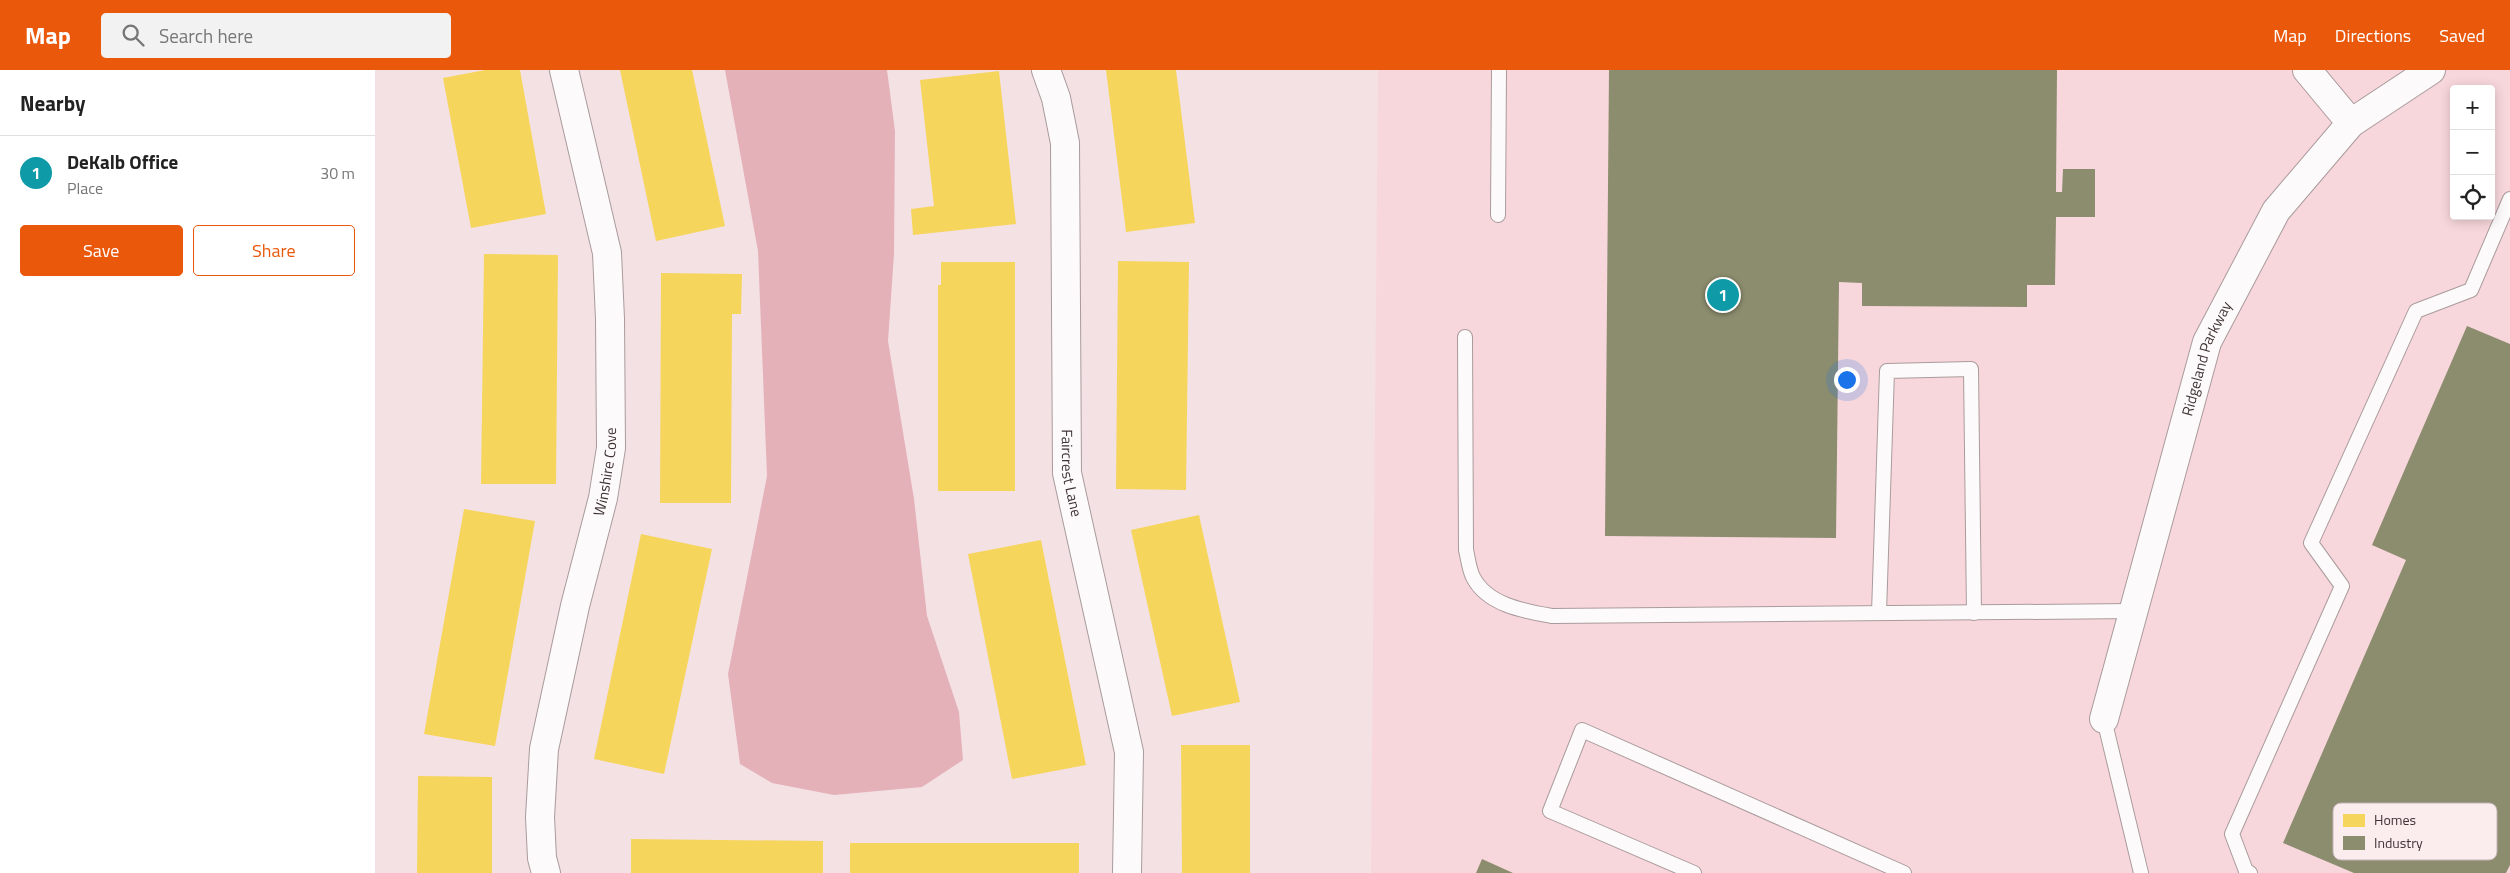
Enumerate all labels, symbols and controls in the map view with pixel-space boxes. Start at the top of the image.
search box [101,13,451,58]
text: Map [25,17,71,53]
icon: search [119,21,147,49]
text: Search here [159,21,253,50]
text: Map [2273,22,2307,49]
text: Directions [2335,22,2411,49]
text: Saved [2439,22,2485,49]
map controls [2450,85,2495,220]
button: + [2450,85,2495,130]
text: Nearby [20,87,85,119]
button: − [2450,130,2495,175]
text: DeKalb Office [67,147,178,176]
text: 1 [32,161,40,185]
text: 30 m [320,161,355,185]
button: locate [2450,175,2495,220]
text: Place [67,176,103,200]
button: Save [20,225,183,276]
button: Share [193,225,355,276]
pin: 1 [1707,276,1739,314]
street label: Ridgeland Parkway [2175,297,2238,418]
your location [1834,367,1860,393]
street label: Winshire Cove [587,427,622,518]
street label: Faircrest Lane [1056,429,1088,519]
legend [2333,803,2497,860]
text: Homes [2374,809,2416,830]
text: Industry [2374,832,2423,853]

